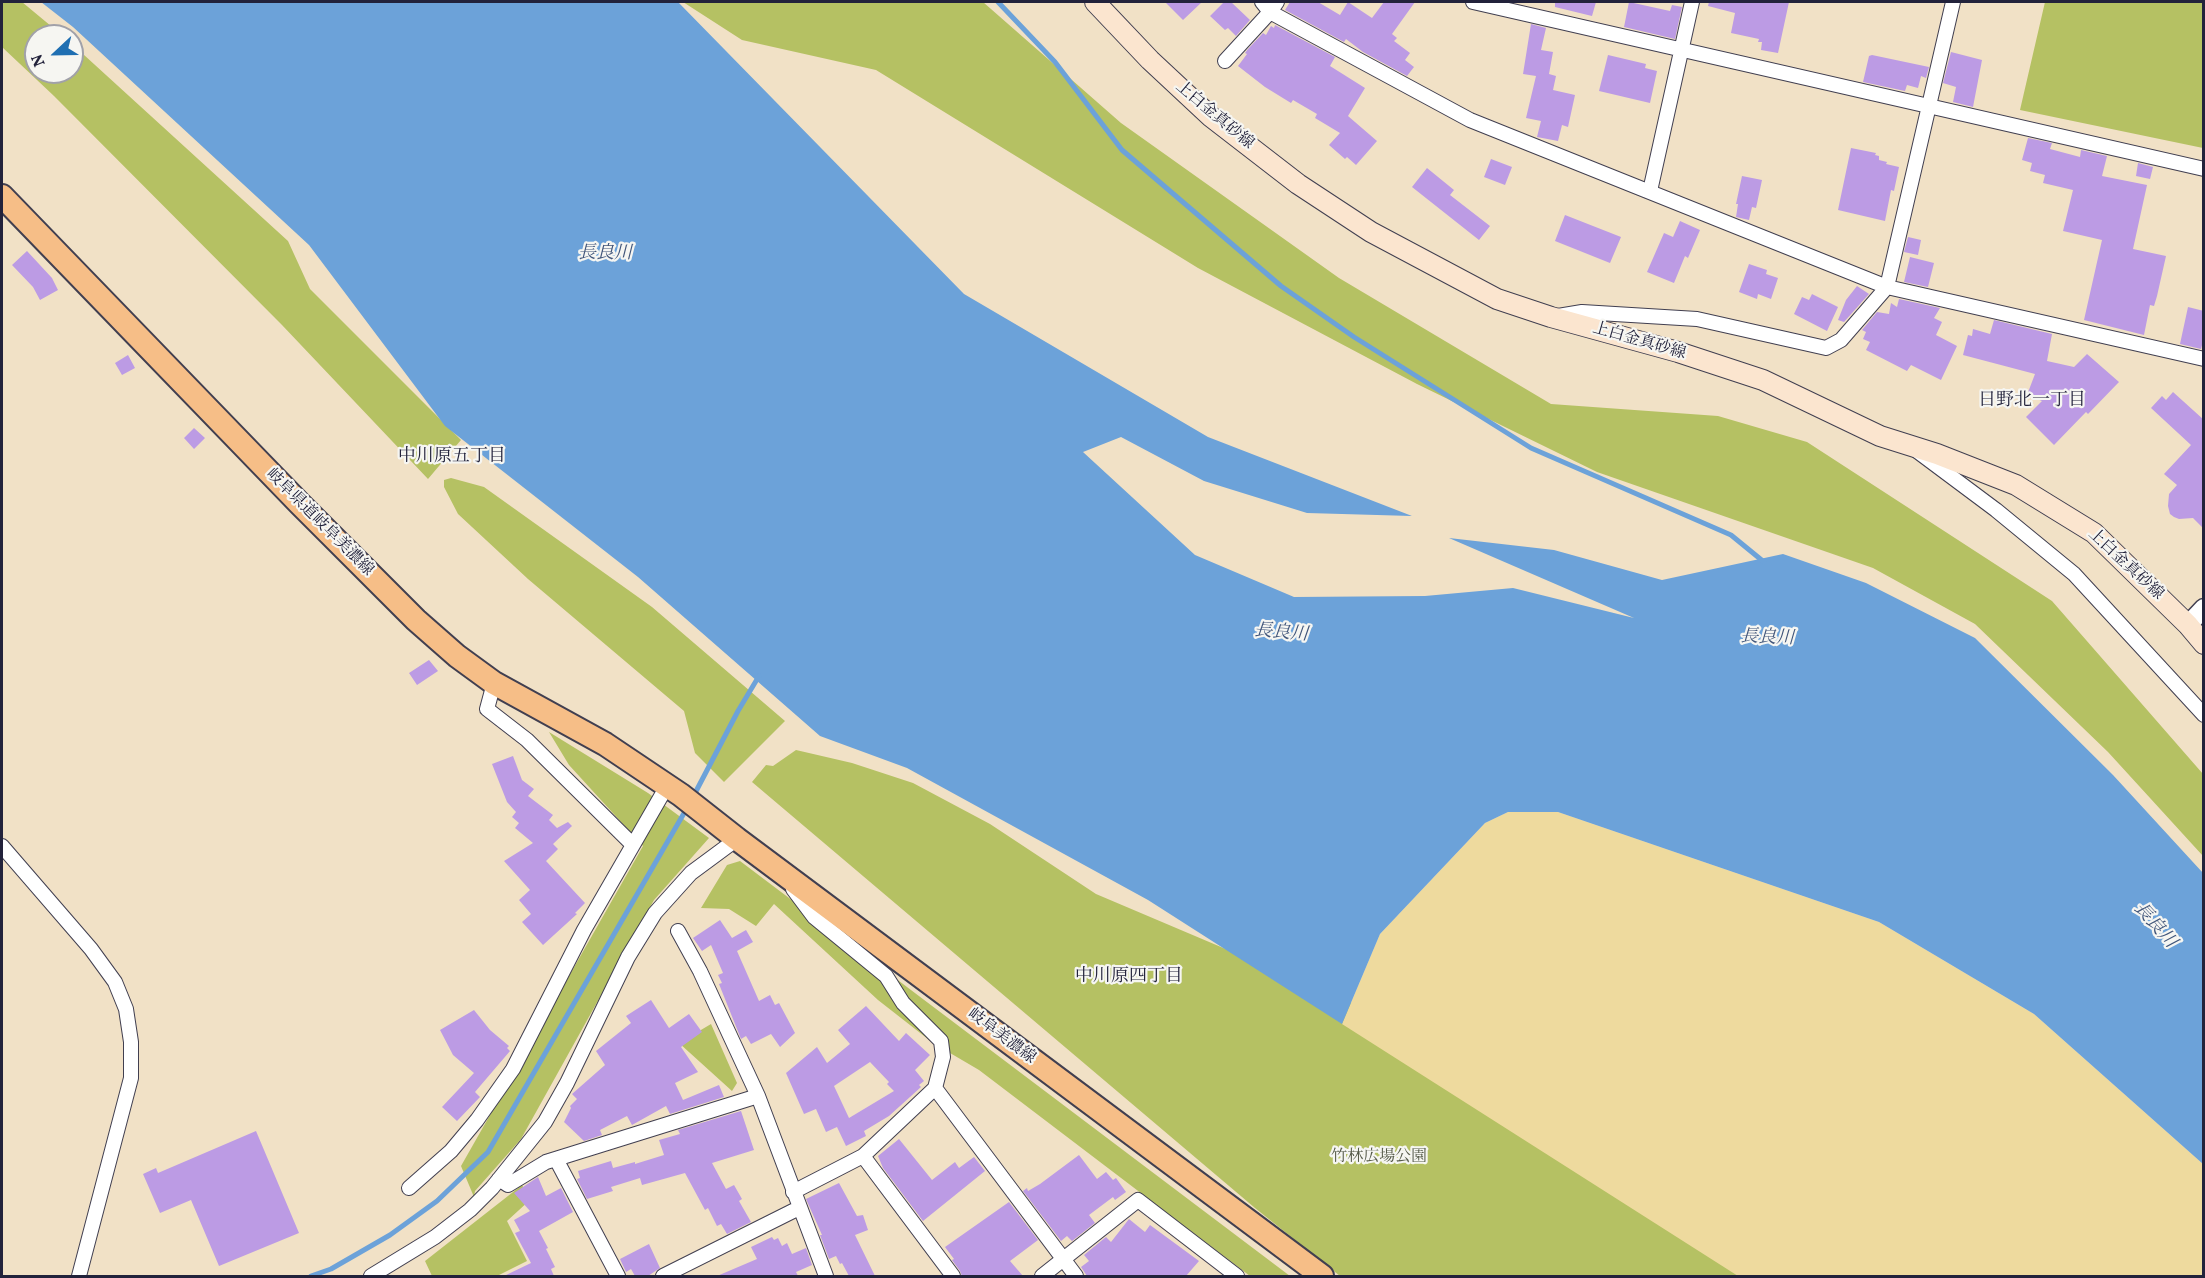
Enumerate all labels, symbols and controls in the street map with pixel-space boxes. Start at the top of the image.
north arrow [24,24,84,84]
text: N [27,50,52,70]
street label: 上白金真砂線 [1171,78,1257,154]
water label: 長良川 [578,244,632,266]
street label: 上白金真砂線 [1590,320,1688,364]
district label: 日野北一丁目 [1978,391,2086,413]
district label: 中川原五丁目 [398,447,506,469]
street label: 岐阜県道岐阜美濃線 [261,465,377,581]
street label: 上白金真砂線 [2083,525,2167,605]
water label: 長良川 [1253,621,1309,647]
water label: 長良川 [1740,627,1794,651]
water label: 長良川 [2128,899,2180,953]
district label: 中川原四丁目 [1075,967,1183,989]
street label: 岐阜美濃線 [963,1005,1039,1069]
park label: 竹林広場公園 [1331,1148,1427,1168]

